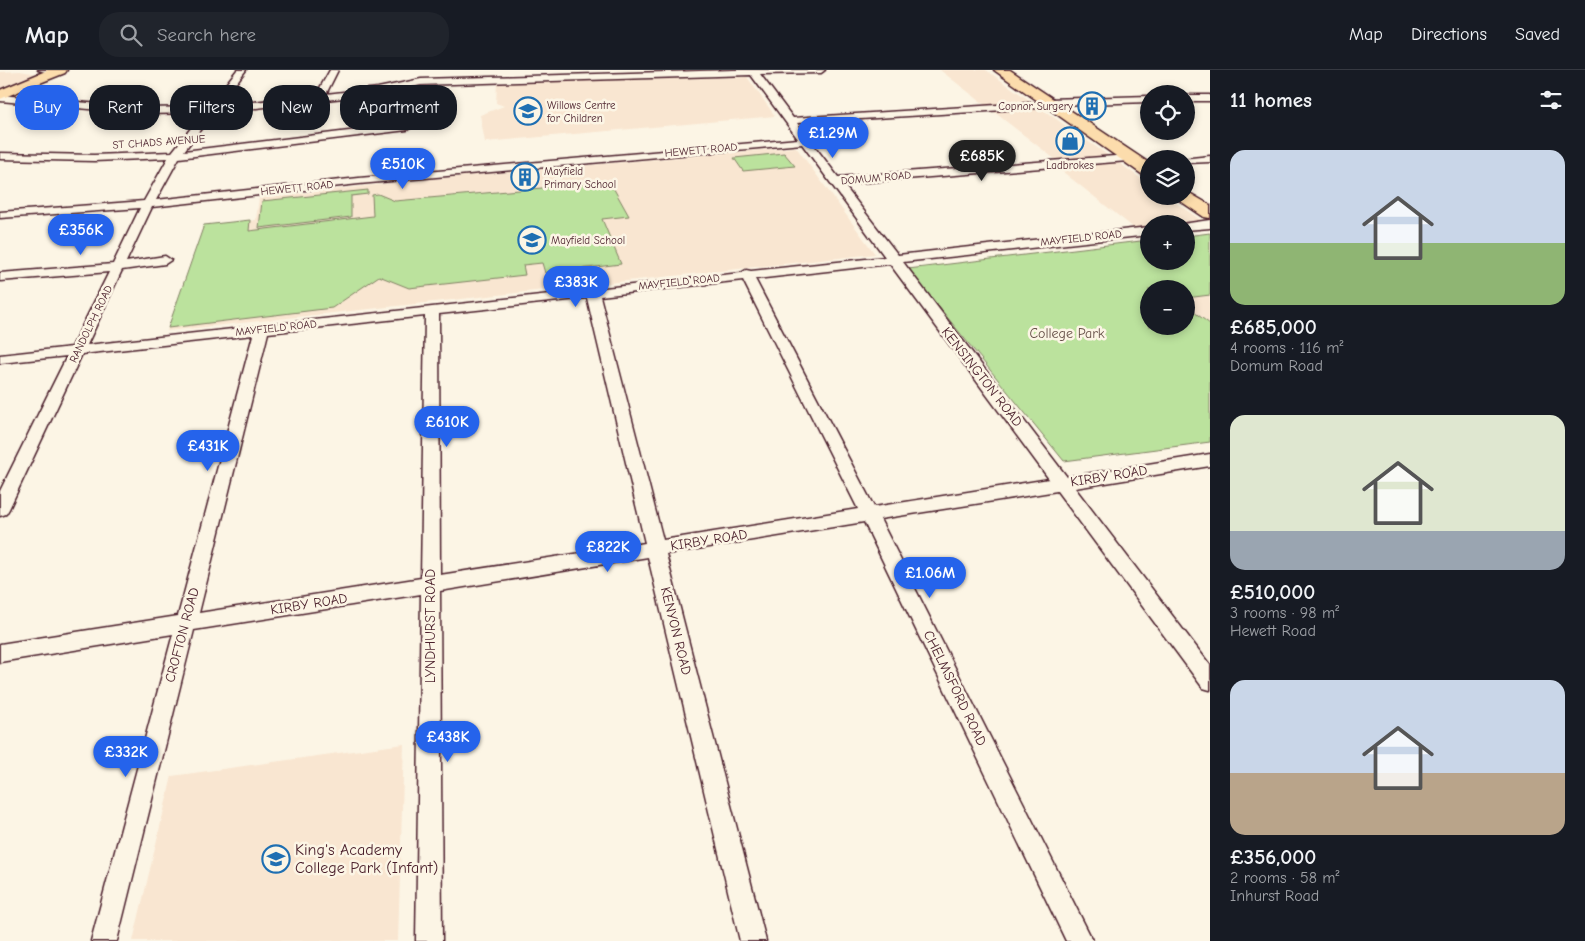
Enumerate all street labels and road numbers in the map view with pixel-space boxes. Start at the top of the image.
street label: ST CHADS AVENUE [112,132,206,152]
street label: HEWETT ROAD [664,140,738,160]
street label: DOMUM ROAD [840,168,912,188]
street label: HEWETT ROAD [260,178,334,198]
street label: MAYFIELD ROAD [1040,227,1122,249]
street label: MAYFIELD ROAD [638,271,720,293]
street label: RANDOLPH ROAD [67,283,115,365]
street label: MAYFIELD ROAD [235,317,317,339]
street label: KENSINGTON ROAD [938,324,1026,430]
street label: KIRBY ROAD [1069,462,1149,490]
street label: KIRBY ROAD [669,526,749,554]
street label: LYNDHURST ROAD [422,569,439,683]
street label: CROFTON ROAD [161,585,203,684]
street label: KENYON ROAD [657,585,695,677]
street label: KIRBY ROAD [269,590,349,618]
street label: CHELMSFORD ROAD [920,627,990,749]

